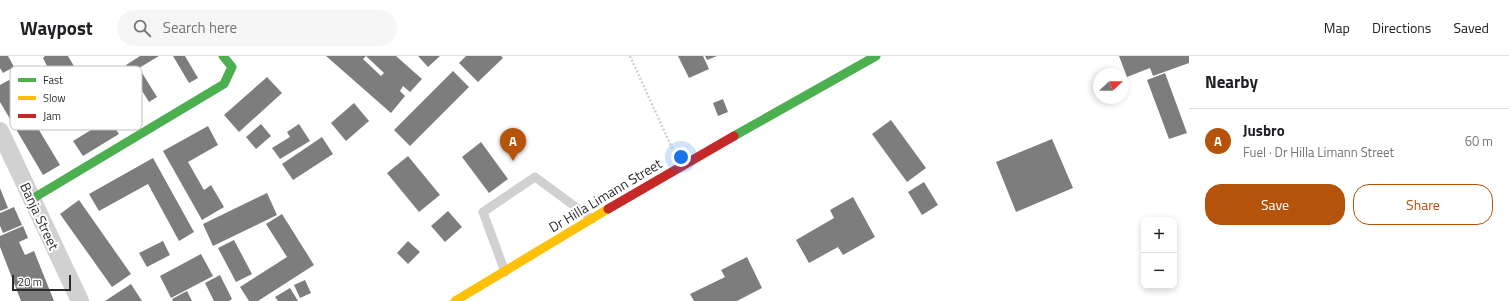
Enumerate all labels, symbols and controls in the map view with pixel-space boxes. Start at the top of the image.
search box [117,10,397,46]
text: Waypost [20,13,93,42]
text: Search here [163,16,237,39]
icon: search [131,17,153,39]
text: Map [1324,17,1350,38]
text: Directions [1372,17,1431,38]
text: Saved [1453,17,1489,38]
legend [10,66,142,130]
north arrow [1093,68,1129,104]
text: Nearby [1205,69,1258,95]
text: Fast [43,72,63,88]
text: Slow [43,90,66,106]
text: Jam [43,108,61,124]
text: Jusbro [1243,119,1285,142]
pin: A [500,128,526,161]
text: A [1214,131,1222,151]
text: 60 m [1465,131,1493,151]
text: Fuel · Dr Hilla Limann Street [1243,142,1394,162]
your location [671,147,691,167]
street label: Dr Hilla Limann Street [544,153,666,237]
street label: Banja Street [15,179,65,253]
button: Save [1205,184,1345,225]
button: Share [1353,184,1493,225]
map controls [1141,217,1177,289]
button: + [1141,217,1177,253]
button: − [1141,253,1177,289]
scale bar [12,273,71,292]
text: 20 m [18,274,42,290]

